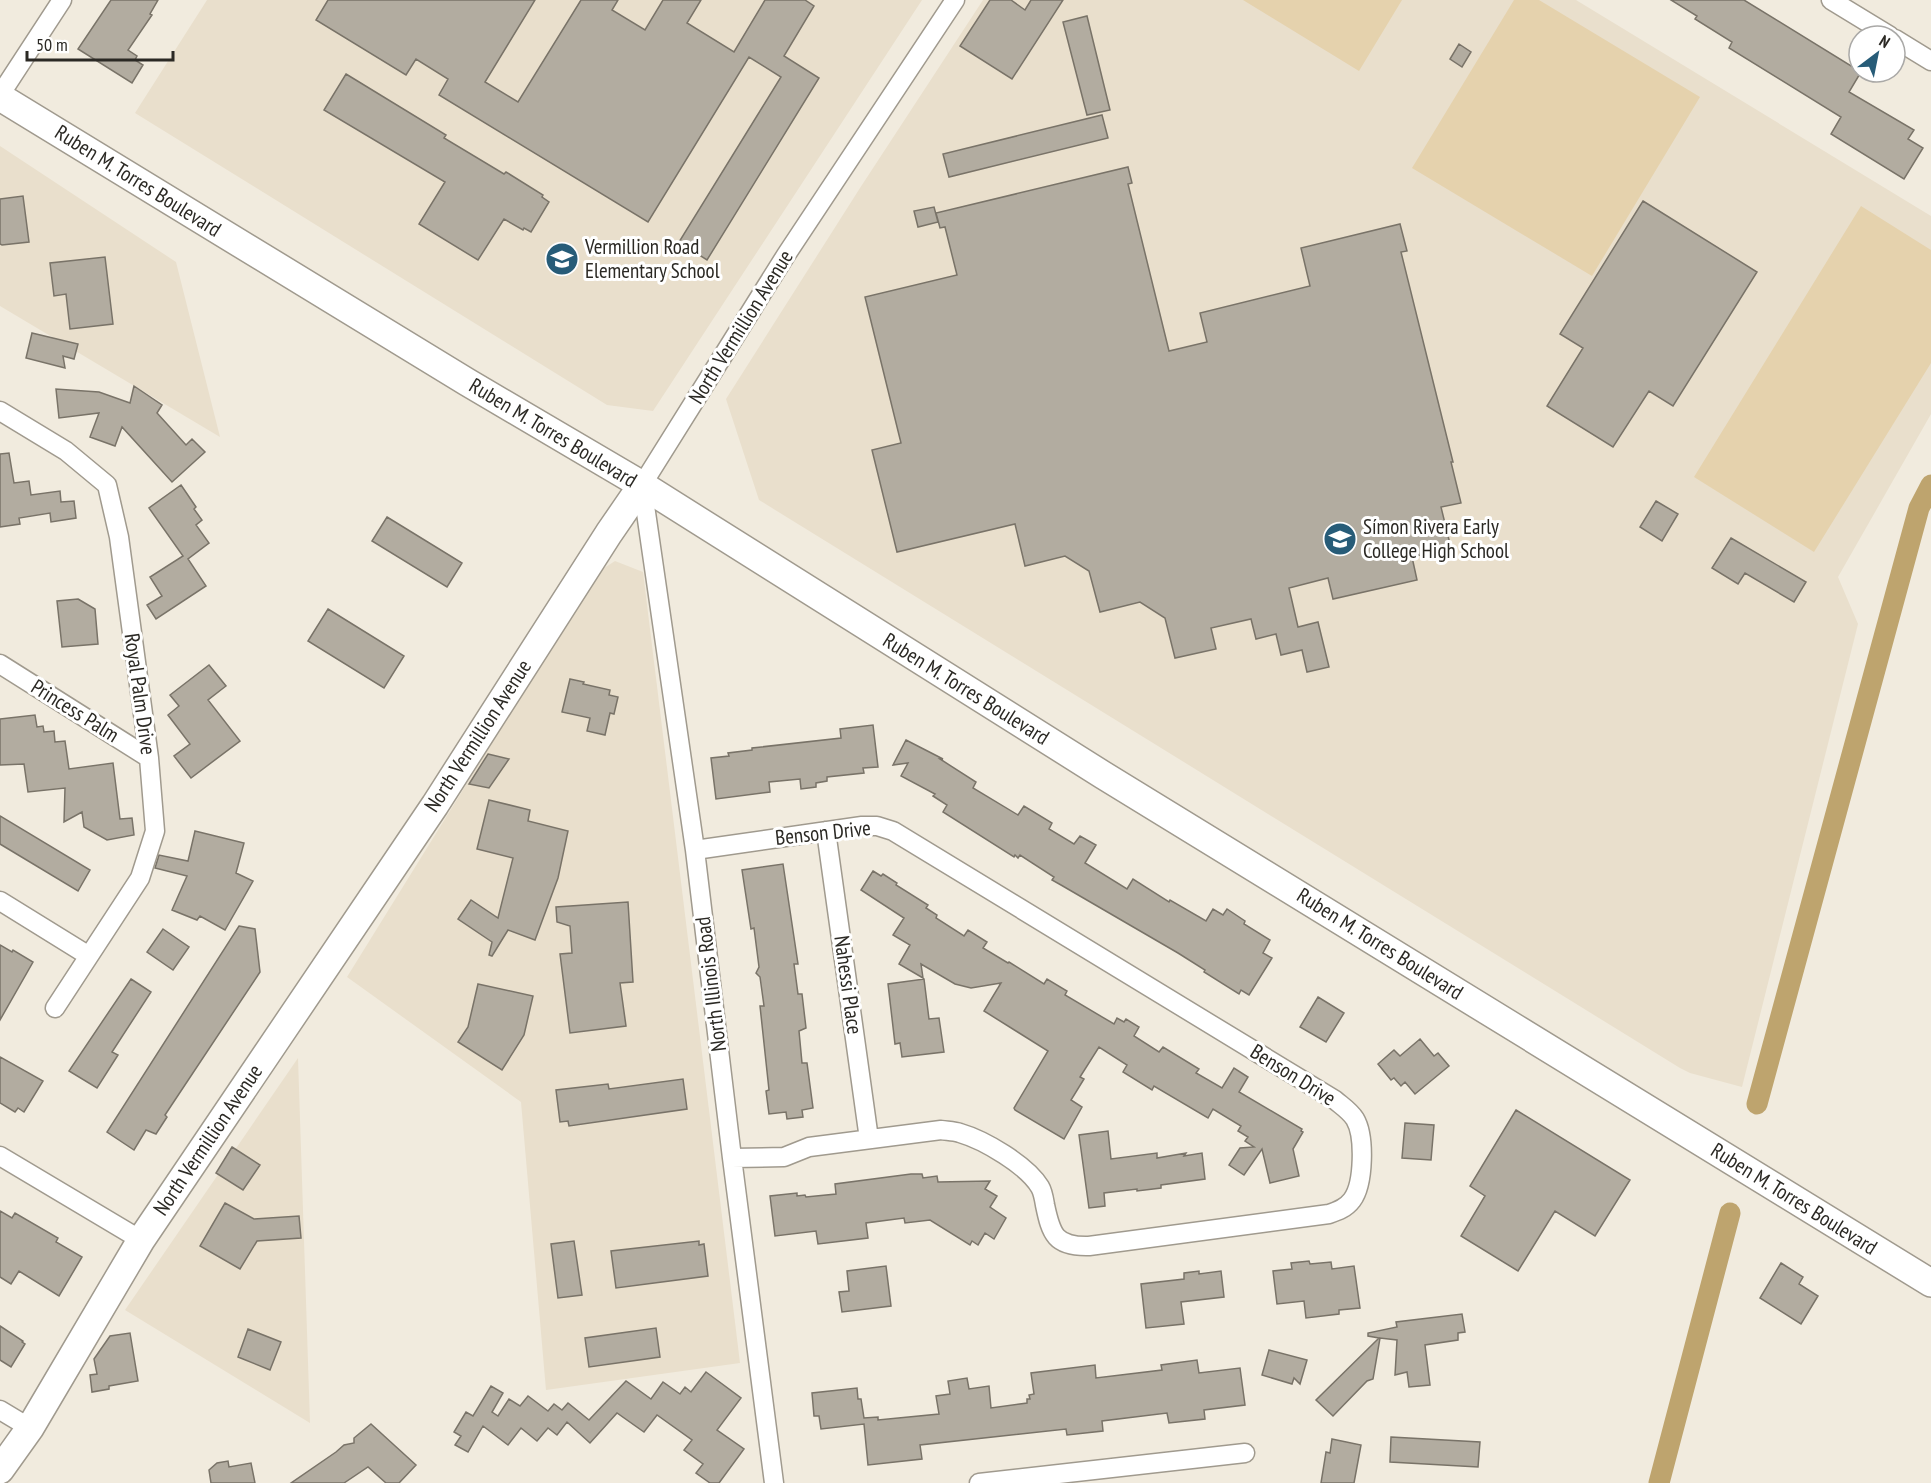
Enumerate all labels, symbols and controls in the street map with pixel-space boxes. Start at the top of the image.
scale bar [27,24,172,62]
north arrow [1847,24,1907,84]
text: N [1876,31,1894,52]
text: 50 m [36,33,68,56]
street label: Ruben M. Torres Boulevard [50,119,226,243]
place label: Vermillion Road Elementary School [584,233,720,284]
school or university icon: Vermillion Road Elementary School [544,241,580,277]
street label: North Vermillion Avenue [682,245,799,409]
street label: Ruben M. Torres Boulevard [464,372,642,493]
place label: Símon Rivera Early College High School [1363,513,1509,564]
school or university icon: Símon Rivera Early College High School [1322,521,1358,557]
street label: Ruben M. Torres Boulevard [878,627,1054,751]
street label: Royal Palm Drive [119,632,162,756]
street label: North Vermillion Avenue [418,654,537,817]
street label: Princess Palm [26,673,124,748]
street label: Benson Drive [774,814,872,851]
street label: Ruben M. Torres Boulevard [1292,882,1468,1006]
street label: North Illinois Road [689,915,732,1053]
street label: Nahessi Place [828,934,869,1036]
street label: Benson Drive [1245,1038,1341,1111]
street label: North Vermillion Avenue [147,1059,268,1220]
street label: Ruben M. Torres Boulevard [1706,1137,1882,1261]

